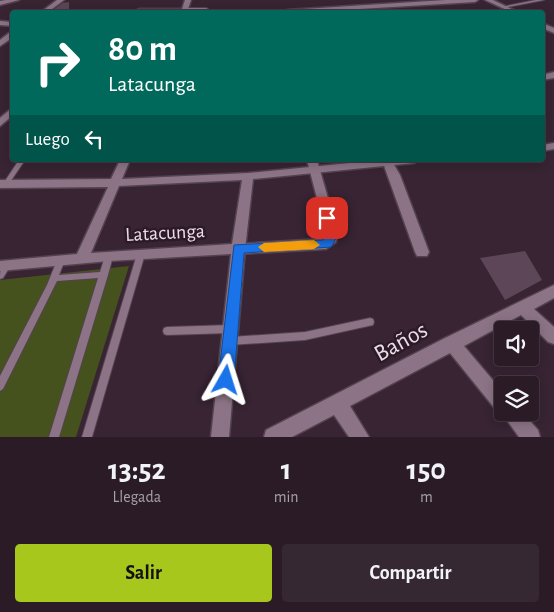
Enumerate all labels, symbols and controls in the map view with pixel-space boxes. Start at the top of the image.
icon: right [25,30,90,95]
text: 80 m [108,32,177,67]
text: Latacunga [108,73,196,95]
icon: left [80,125,108,153]
text: Luego [25,130,70,149]
pin [306,197,348,239]
icon: arrive [313,204,341,232]
street label: Latacunga [125,221,205,245]
street label: Baños [370,318,432,366]
map controls [494,321,539,421]
button: sound [494,321,539,366]
position arrow [199,353,251,405]
button: layers [494,376,539,421]
text: 13:52 [108,455,166,485]
text: 1 [281,455,292,485]
text: 150 [407,455,446,485]
text: Llegada [113,489,161,505]
text: min [274,489,299,505]
text: m [420,489,433,505]
button: Salir [15,544,272,602]
button: Compartir [282,544,539,602]

